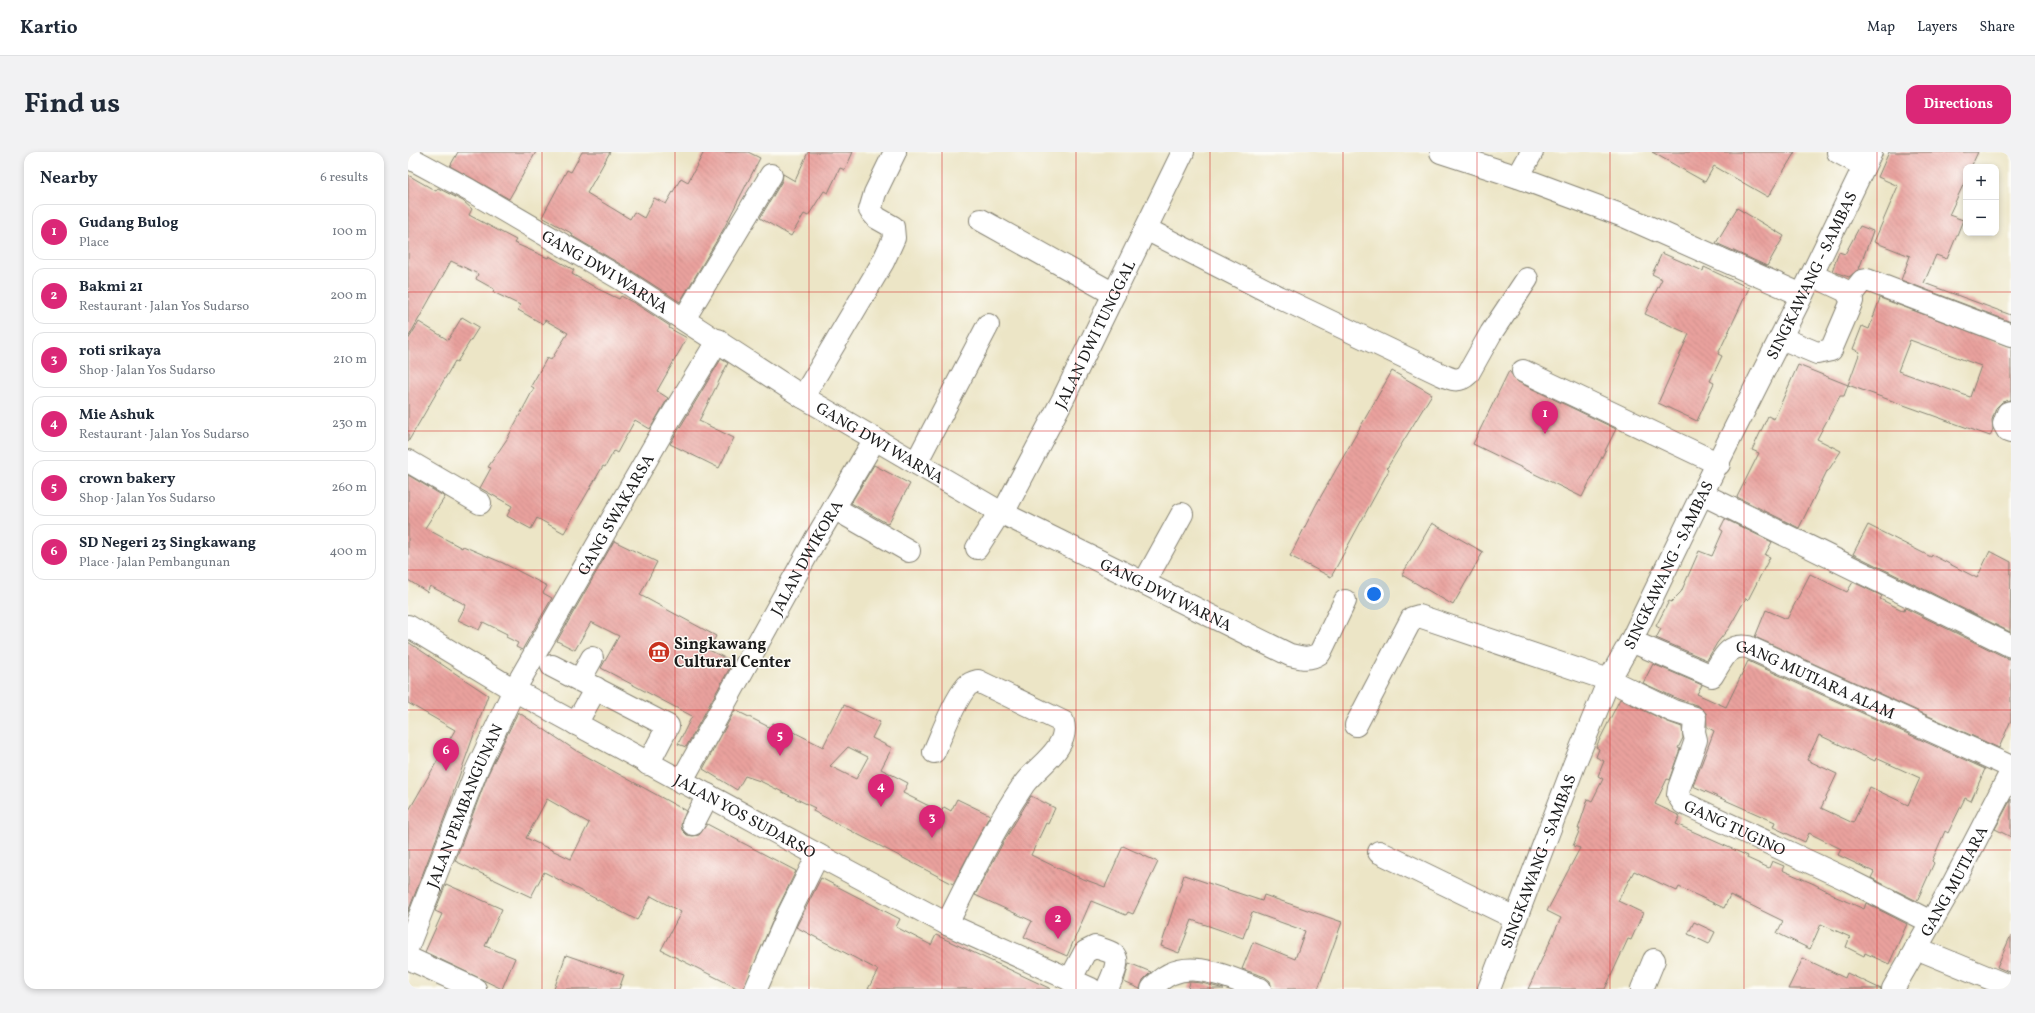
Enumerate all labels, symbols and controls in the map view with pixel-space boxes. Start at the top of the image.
text: Kartio [20,15,78,41]
text: Map [1867,18,1895,37]
text: Layers [1917,18,1957,37]
text: Share [1979,18,2015,37]
text: Find us [24,85,120,124]
button: Directions [1906,85,2011,124]
map controls [1963,164,1999,236]
button: + [1963,164,1999,200]
text: Nearby [40,167,98,190]
text: 6 results [320,169,368,187]
street label: SINGKAWANG - SAMBAS [1762,188,1863,364]
button: − [1963,200,1999,236]
text: Gudang Bulog [79,213,178,234]
text: 1 [51,223,57,241]
text: 100 m [332,223,367,241]
street label: GANG DWI WARNA [537,226,672,320]
text: Place [79,234,109,252]
street label: JALAN DWI TUNGGAL [1051,257,1142,413]
text: Bakmi 21 [79,277,143,298]
text: 2 [51,287,57,305]
text: 200 m [330,287,367,305]
text: Restaurant · Jalan Yos Sudarso [79,298,249,316]
text: roti srikaya [79,341,161,362]
text: 3 [51,351,57,369]
text: 210 m [333,351,367,369]
text: Shop · Jalan Yos Sudarso [79,362,215,380]
street label: GANG DWI WARNA [811,398,947,490]
pin: 1 [1532,401,1558,434]
text: Mie Ashuk [79,405,155,426]
text: 4 [50,415,58,433]
text: 230 m [332,415,367,433]
text: Restaurant · Jalan Yos Sudarso [79,426,249,444]
street label: GANG SWAKARSA [573,450,660,580]
text: crown bakery [79,469,175,490]
street label: SINGKAWANG - SAMBAS [1619,478,1720,654]
text: 5 [51,479,57,497]
text: 260 m [332,479,367,497]
text: Shop · Jalan Yos Sudarso [79,490,215,508]
street label: JALAN DWIKORA [766,497,849,620]
text: SD Negeri 23 Singkawang [79,533,256,554]
text: 6 [50,543,58,561]
text: 400 m [330,543,367,561]
text: Place · Jalan Pembangunan [79,554,230,572]
street label: GANG DWI WARNA [1096,554,1235,638]
your location [1364,584,1384,604]
place label: Singkawang Cultural Center [674,634,791,674]
street label: GANG MUTIARA ALAM [1736,637,1898,726]
museum icon: Singkawang Cultural Center [646,639,672,665]
street label: JALAN PEMBANGUNAN [423,721,510,892]
pin: 5 [767,723,793,756]
pin: 6 [433,738,459,771]
street label: JALAN YOS SUDARSO [670,770,819,865]
street label: SINGKAWANG - SAMBAS [1496,771,1583,952]
pin: 4 [868,774,894,807]
street label: GANG TUGINO [1680,796,1789,862]
pin: 3 [919,805,945,838]
street label: GANG MUTIARA [1916,822,1994,941]
pin: 2 [1045,906,1071,939]

